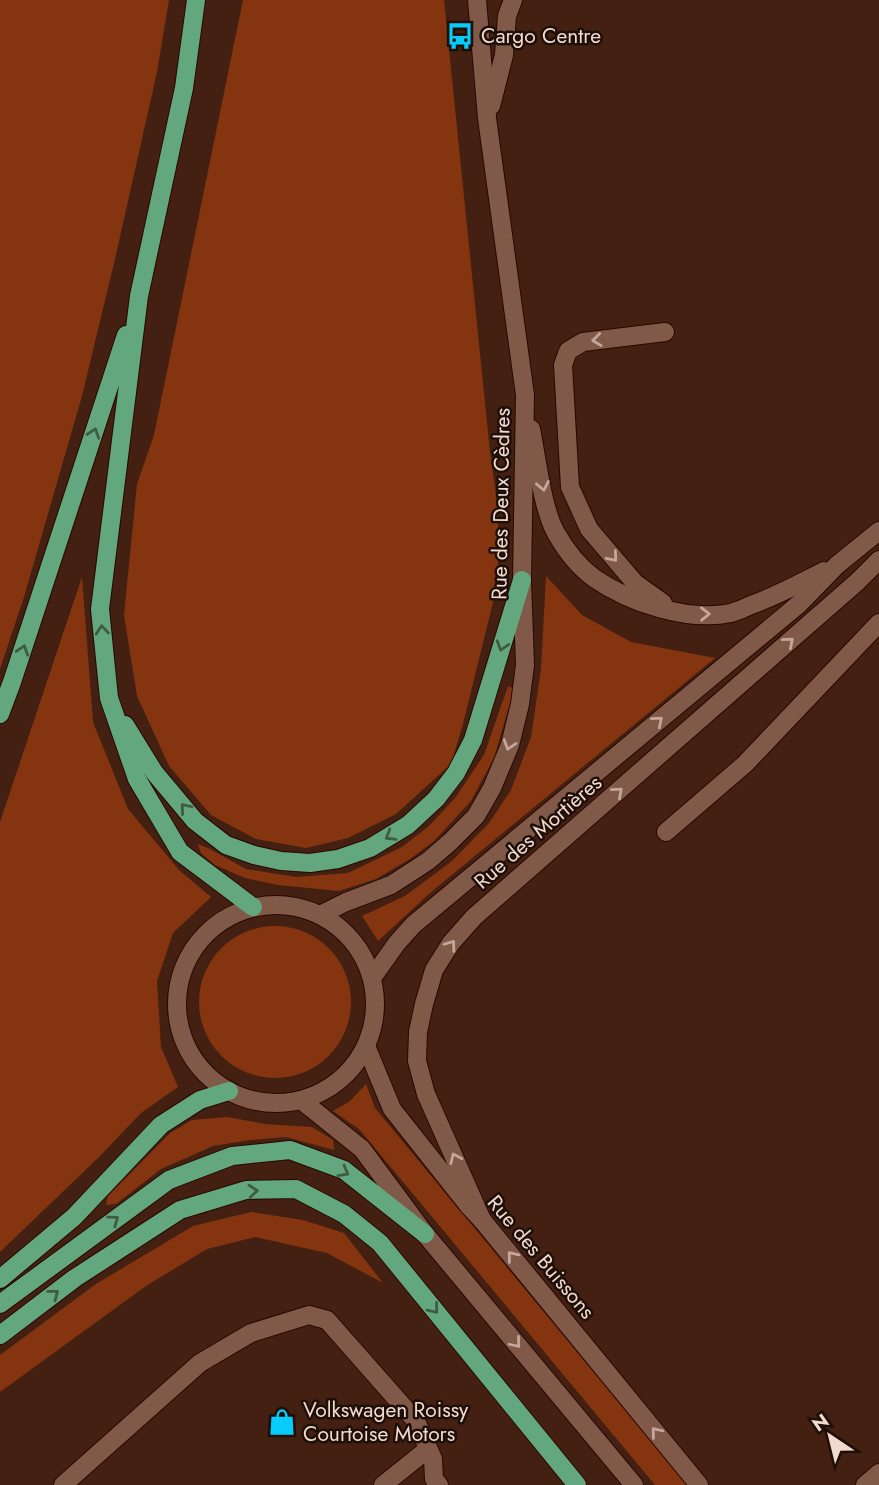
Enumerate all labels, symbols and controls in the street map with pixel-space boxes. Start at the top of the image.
bus stop icon: Cargo Centre [445,21,475,51]
place label: Cargo Centre [481,21,601,51]
one-way arrow [591,333,603,348]
street label: Rue des Deux Cèdres [484,408,518,600]
one-way arrow [85,428,100,440]
one-way arrow [534,480,549,492]
one-way arrow [605,549,617,562]
one-way arrow [701,606,711,622]
one-way arrow [95,624,110,635]
one-way arrow [781,638,794,650]
one-way arrow [495,639,510,651]
one-way arrow [15,644,29,656]
one-way arrow [651,716,663,729]
one-way arrow [503,738,517,750]
street label: Rue des Mortières [468,768,608,896]
one-way arrow [610,788,623,800]
one-way arrow [181,804,193,817]
one-way arrow [385,827,398,840]
one-way arrow [442,940,455,953]
one-way arrow [449,1153,463,1165]
one-way arrow [336,1164,349,1177]
one-way arrow [248,1184,259,1199]
street label: Rue des Buissons [480,1189,602,1325]
one-way arrow [106,1216,119,1228]
one-way arrow [507,1252,520,1264]
one-way arrow [47,1290,59,1303]
one-way arrow [425,1301,438,1313]
one-way arrow [508,1334,520,1347]
place label: Volkswagen Roissy Courtoise Motors [303,1395,469,1449]
north arrow [795,1401,865,1471]
shop icon: Volkswagen Roissy Courtoise Motors [267,1407,297,1437]
text: N [807,1407,834,1438]
one-way arrow [651,1428,664,1440]

